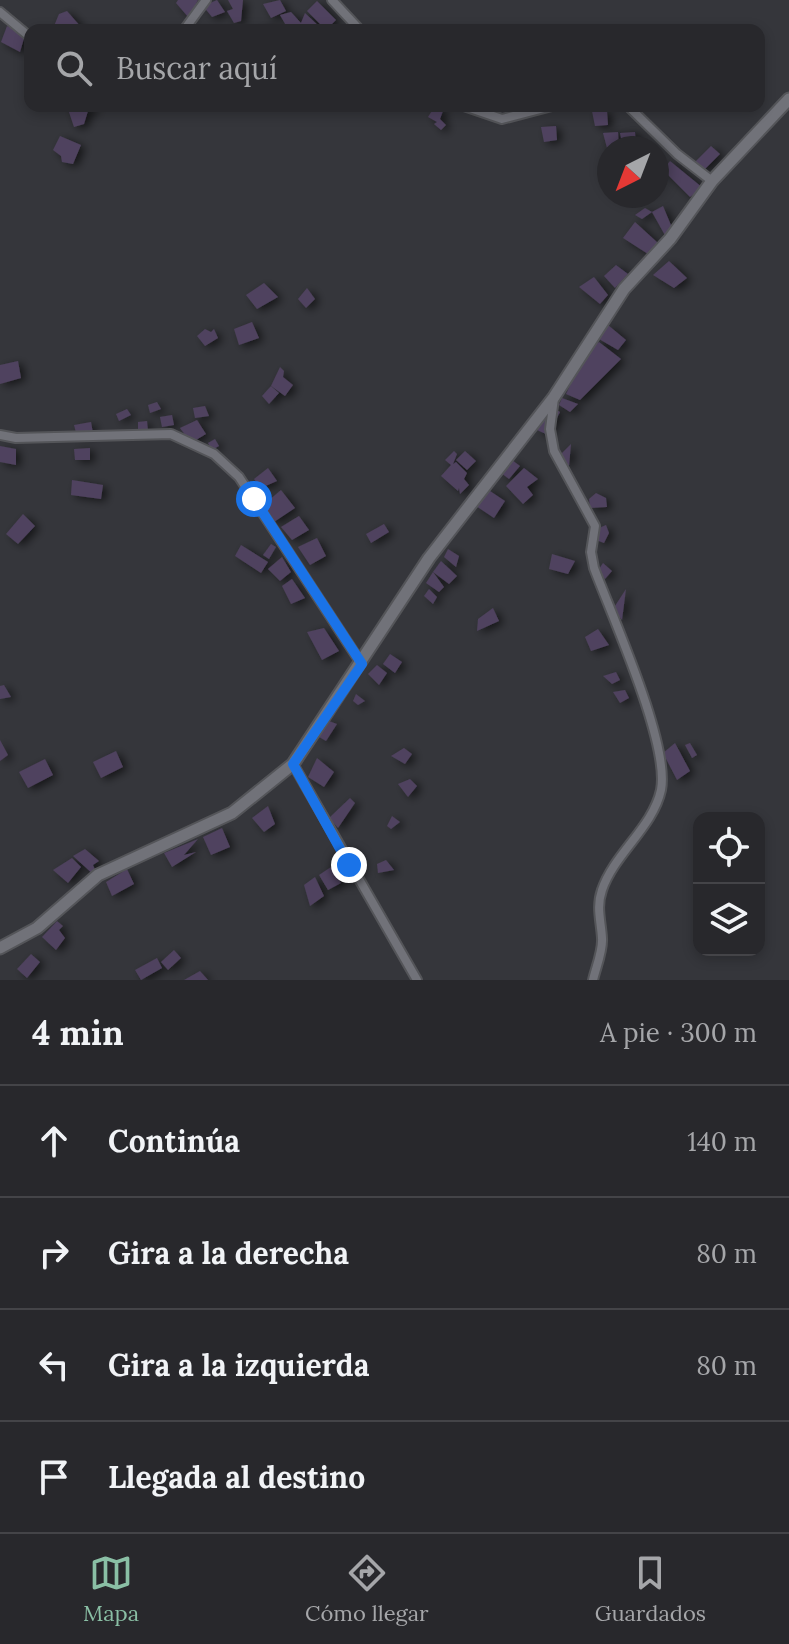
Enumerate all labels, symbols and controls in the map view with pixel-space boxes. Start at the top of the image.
search box [24,24,765,112]
icon: search [52,46,96,90]
text: Buscar aquí [116,49,277,87]
north arrow [597,136,669,208]
route start [236,481,272,517]
map controls [693,812,765,956]
button: locate [693,812,765,884]
route end [331,847,367,883]
button: layers [693,884,765,956]
text: 4 min [32,1011,124,1054]
text: A pie · 300 m [600,1016,757,1049]
icon: ahead [32,1119,76,1163]
text: Continúa [108,1122,240,1160]
text: 140 m [687,1125,757,1158]
icon: right [32,1231,76,1275]
text: Gira a la derecha [108,1234,349,1272]
text: 80 m [696,1237,757,1270]
icon: left [32,1343,76,1387]
text: Gira a la izquierda [108,1346,369,1384]
text: 80 m [696,1349,757,1382]
icon: arrive [32,1455,76,1499]
text: Llegada al destino [108,1458,365,1496]
tab: Mapa [83,1551,139,1627]
tab: Cómo llegar [305,1551,429,1627]
tab: Guardados [595,1551,706,1627]

